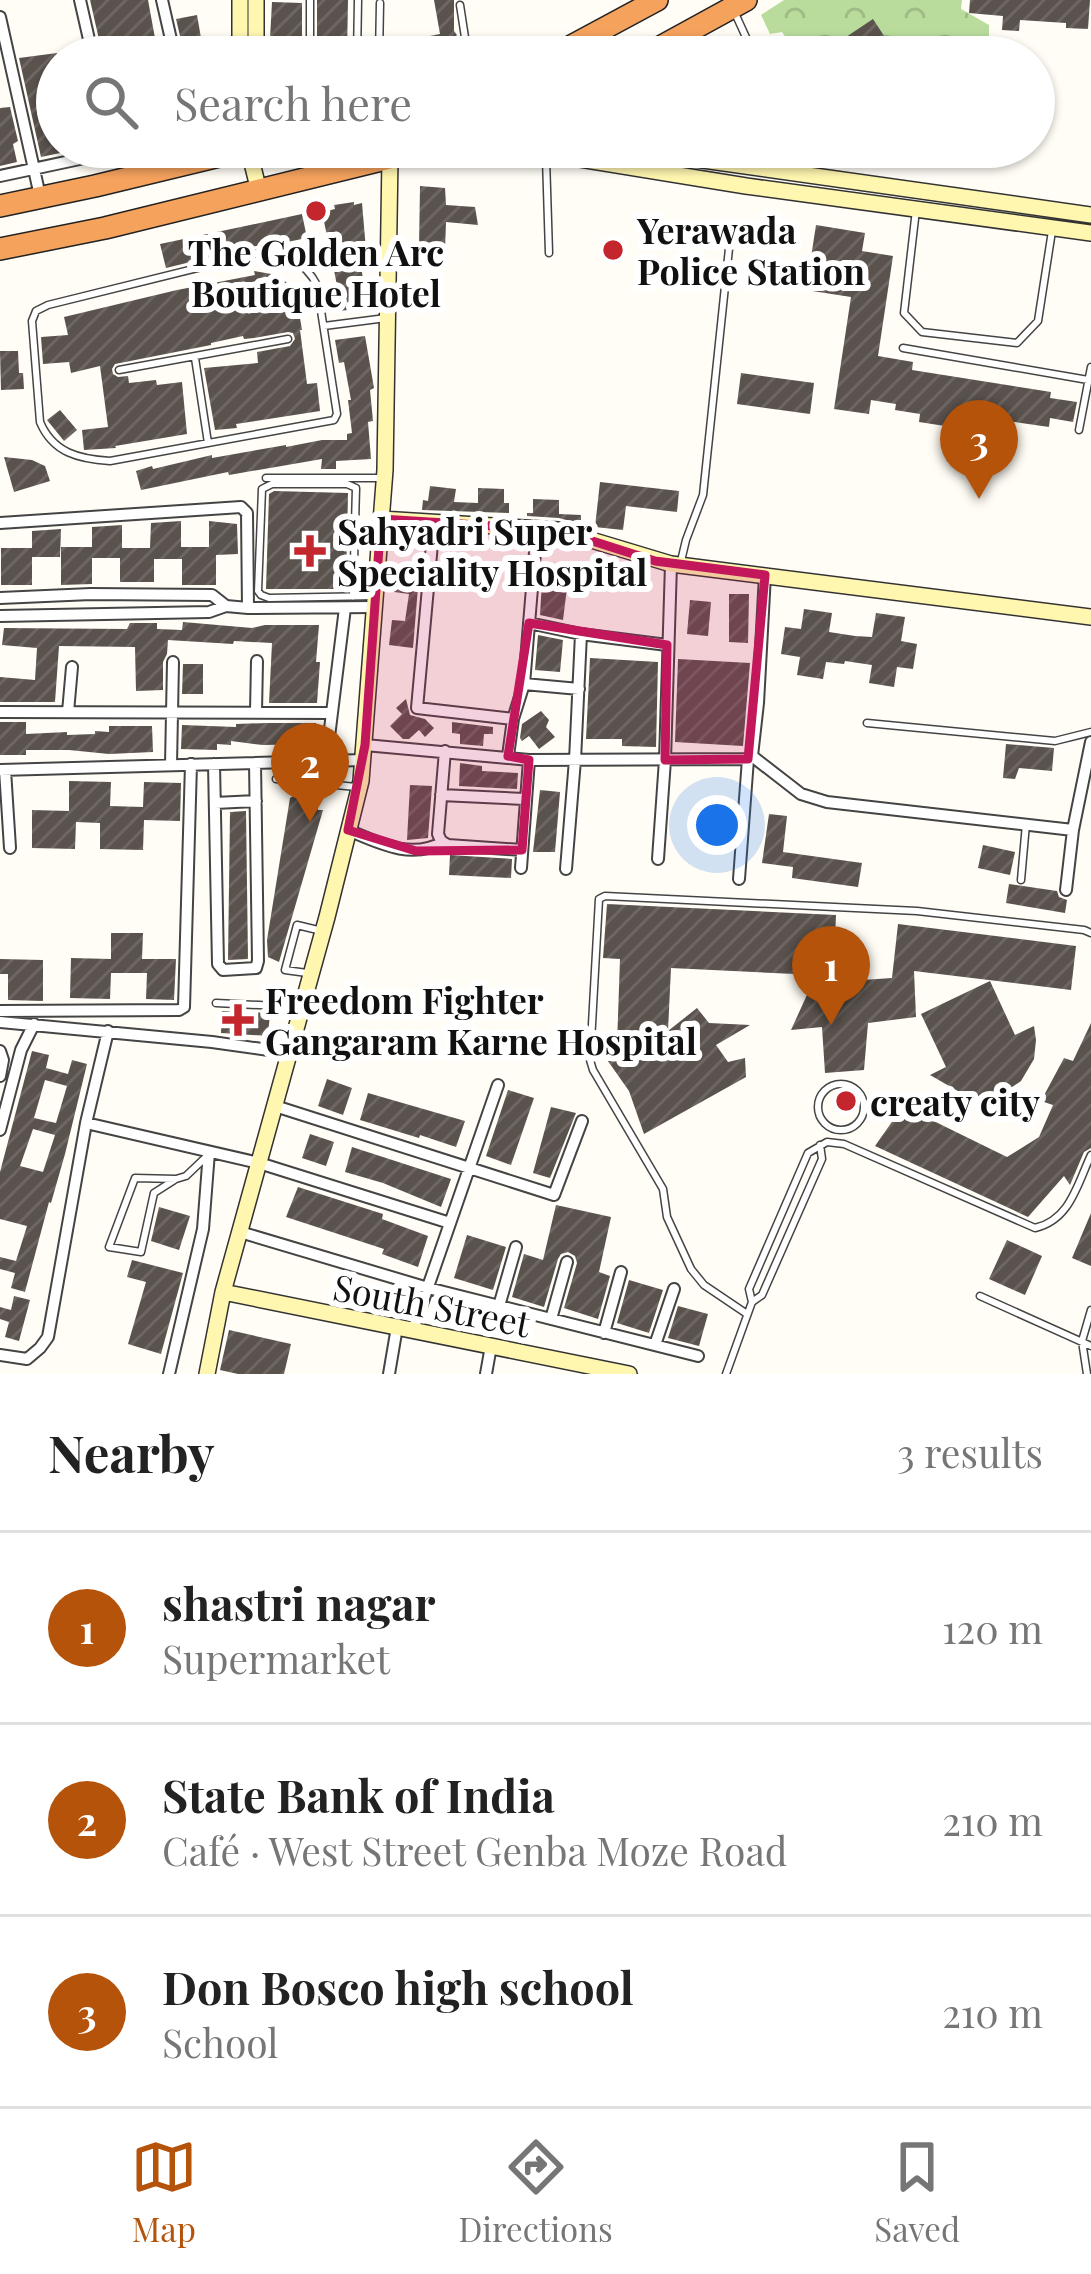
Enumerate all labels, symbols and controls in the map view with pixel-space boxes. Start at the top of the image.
search box [36,36,1055,168]
icon: search [78,69,144,135]
text: Search here [174,72,412,132]
marker: The Golden Arc Boutique Hotel [303,198,329,224]
place label: Yerawada Police Station [636,205,865,294]
place label: The Golden Arc Boutique Hotel [188,227,444,316]
marker: Yerawada Police Station [600,237,626,263]
pin: 3 [940,400,1018,499]
place label: Sahyadri Super Speciality Hospital [337,506,647,595]
marker: Sahyadri Super Speciality Hospital [294,535,326,567]
pin: 2 [271,723,349,822]
your location [687,795,747,855]
pin: 1 [792,926,870,1025]
place label: Freedom Fighter Gangaram Karne Hospital [265,975,697,1064]
marker: Freedom Fighter Gangaram Karne Hospital [222,1004,254,1036]
place label: creaty city [870,1077,1041,1125]
marker: creaty city [833,1088,859,1114]
street label: South Street [329,1261,536,1347]
text: Nearby [48,1418,214,1486]
text: 3 results [897,1426,1043,1478]
text: shastri nagar [162,1572,435,1632]
text: 1 [80,1602,94,1654]
text: 120 m [942,1602,1043,1654]
text: Supermarket [162,1632,390,1684]
text: State Bank of India [162,1764,555,1824]
text: 2 [77,1794,97,1846]
text: 210 m [942,1794,1043,1846]
text: Café · West Street Genba Moze Road [162,1824,788,1876]
text: Don Bosco high school [162,1956,634,2016]
text: 3 [77,1986,97,2038]
text: 210 m [942,1986,1043,2038]
text: School [162,2016,278,2068]
tab: Map [131,2134,197,2250]
tab: Directions [458,2134,613,2250]
tab: Saved [874,2134,960,2250]

